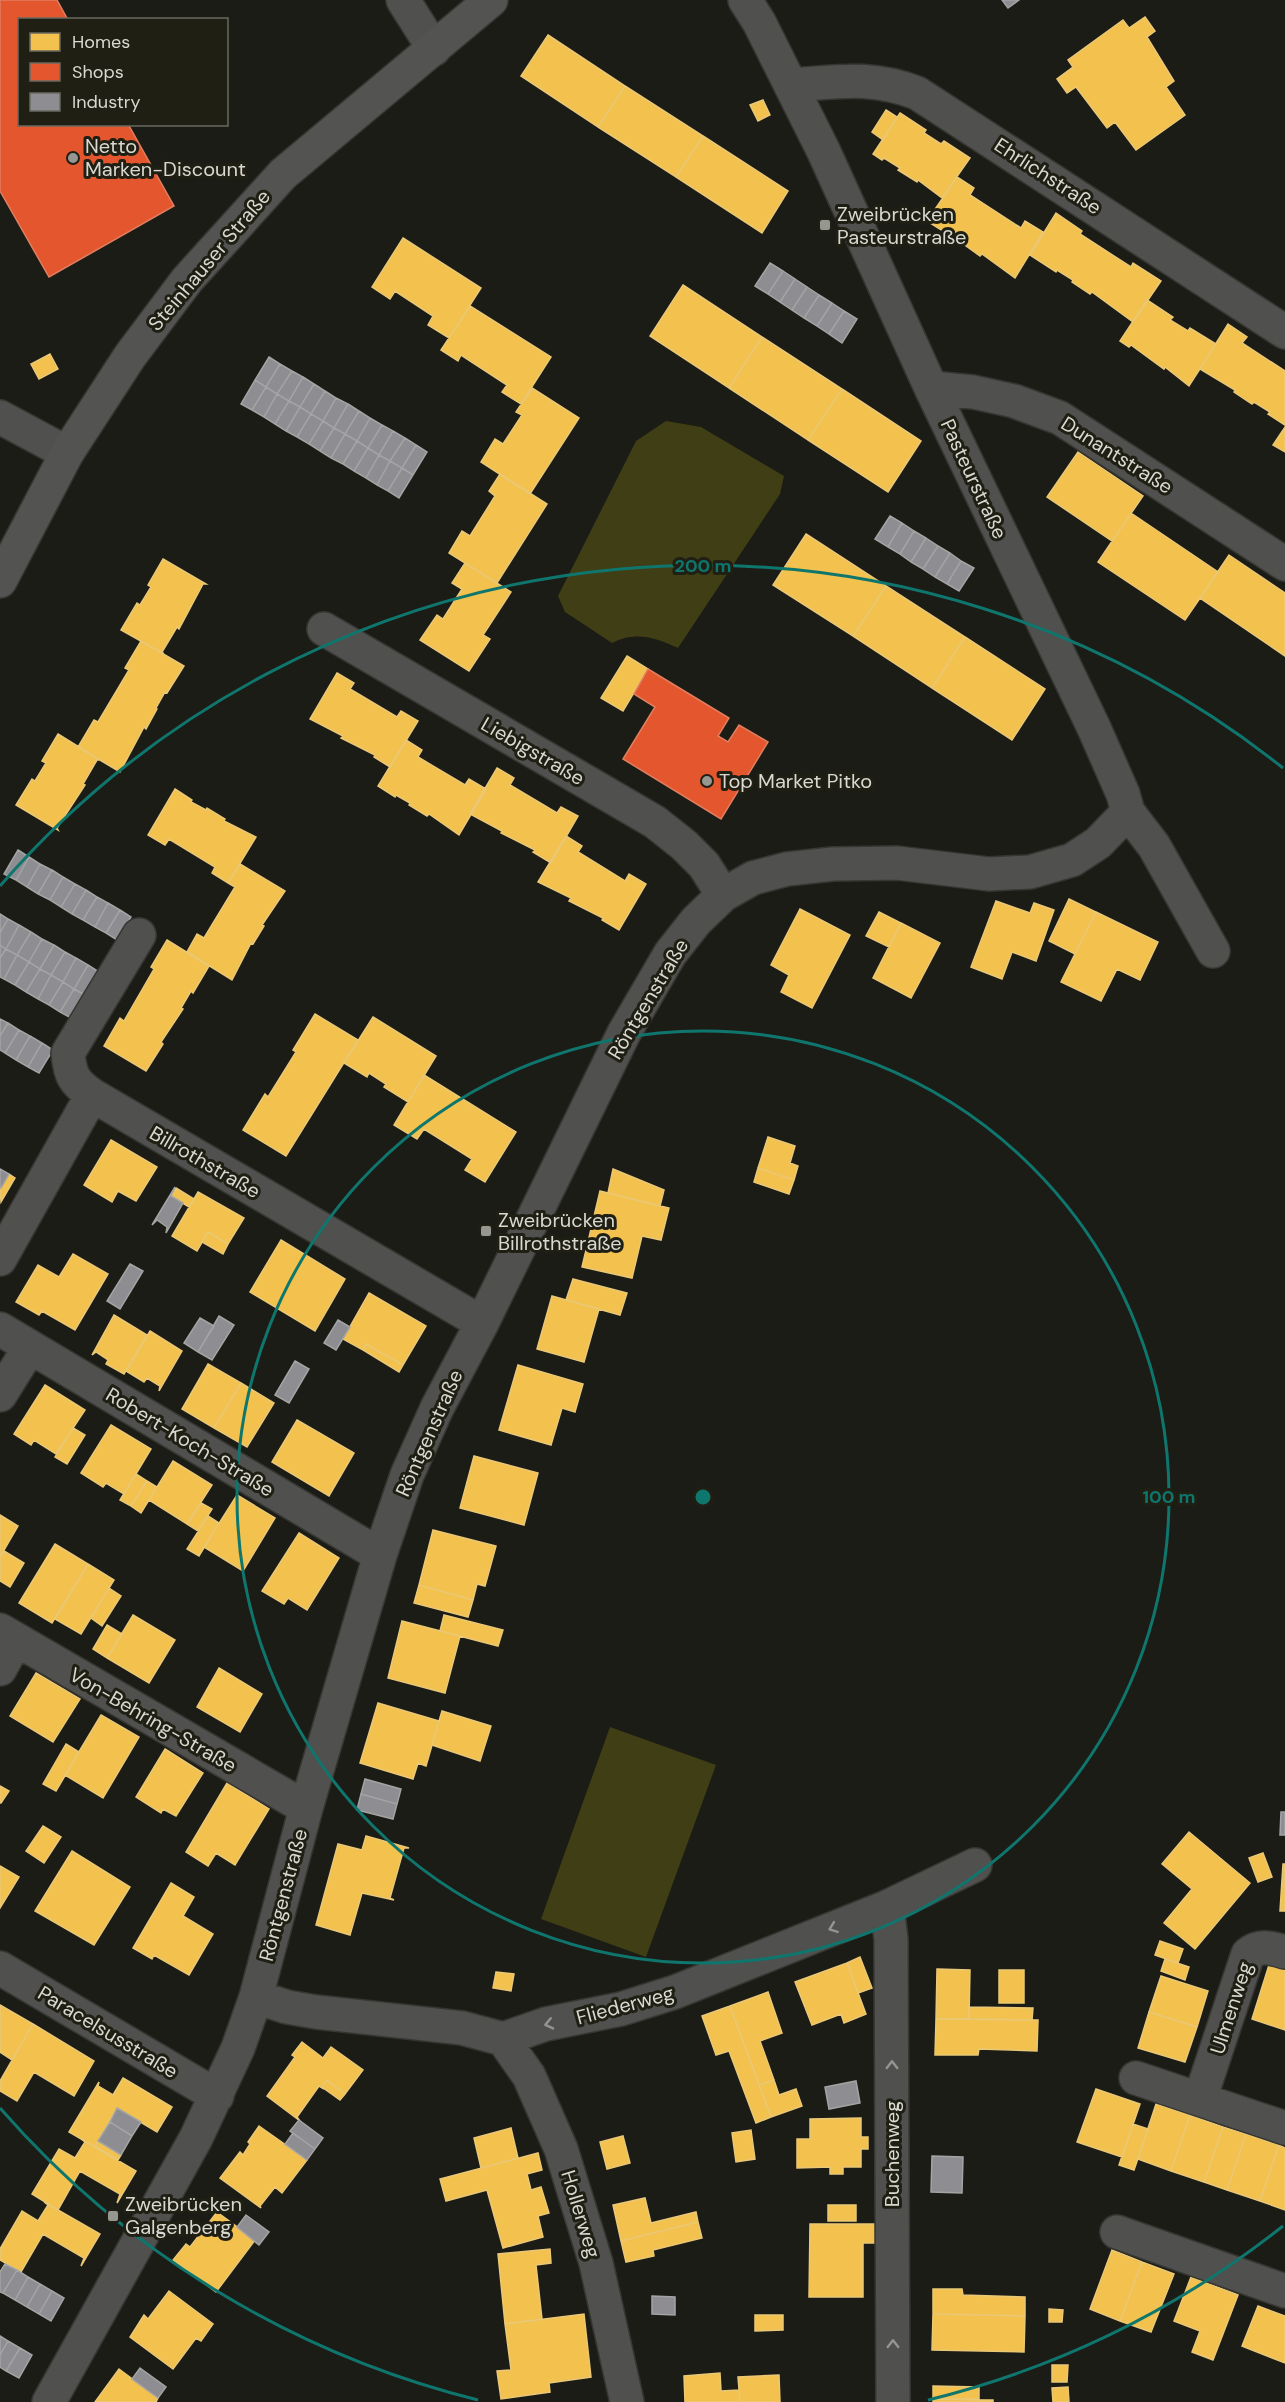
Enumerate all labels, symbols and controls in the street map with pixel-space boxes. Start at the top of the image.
legend [18,18,228,126]
text: Homes [72,30,130,54]
text: Shops [72,60,124,84]
text: Industry [72,90,141,114]
street label: Ehrlichstraße [990,132,1106,220]
place label: Netto Marken-Discount [85,133,246,182]
marker: Netto Marken-Discount [66,151,80,165]
street label: Steinhauser Straße [142,184,276,336]
place label: Zweibrücken Pasteurstraße [837,201,966,250]
marker: Zweibrücken Pasteurstraße [818,218,832,232]
street label: Dunantstraße [1056,410,1178,500]
street label: Pasteurstraße [935,415,1013,543]
text: 200 m [675,554,731,578]
street label: Liebigstraße [477,711,589,791]
place label: Top Market Pitko [719,768,872,794]
marker: Top Market Pitko [700,774,714,788]
street label: Röntgenstraße [602,934,694,1064]
street label: Billrothstraße [145,1120,265,1204]
place label: Zweibrücken Billrothstraße [498,1207,622,1256]
marker: Zweibrücken Billrothstraße [479,1224,493,1238]
street label: Röntgenstraße [389,1366,469,1500]
street label: Robert-Koch-Straße [101,1381,279,1503]
text: 100 m [1142,1485,1196,1509]
centre of rings [693,1487,713,1507]
street label: Von-Behring-Straße [65,1662,241,1778]
street label: Röntgenstraße [253,1826,313,1964]
one-way arrow [828,1921,839,1933]
street label: Ulmenweg [1204,1959,1258,2057]
street label: Paracelsusstraße [33,1980,183,2084]
street label: Fliederweg [573,1980,677,2030]
one-way arrow [544,2016,554,2029]
one-way arrow [886,2060,898,2069]
street label: Buchenweg [879,2101,905,2207]
street label: Hollerweg [555,2167,607,2261]
place label: Zweibrücken Galgenberg [125,2191,242,2240]
marker: Zweibrücken Galgenberg [106,2209,120,2223]
one-way arrow [887,2339,899,2348]

